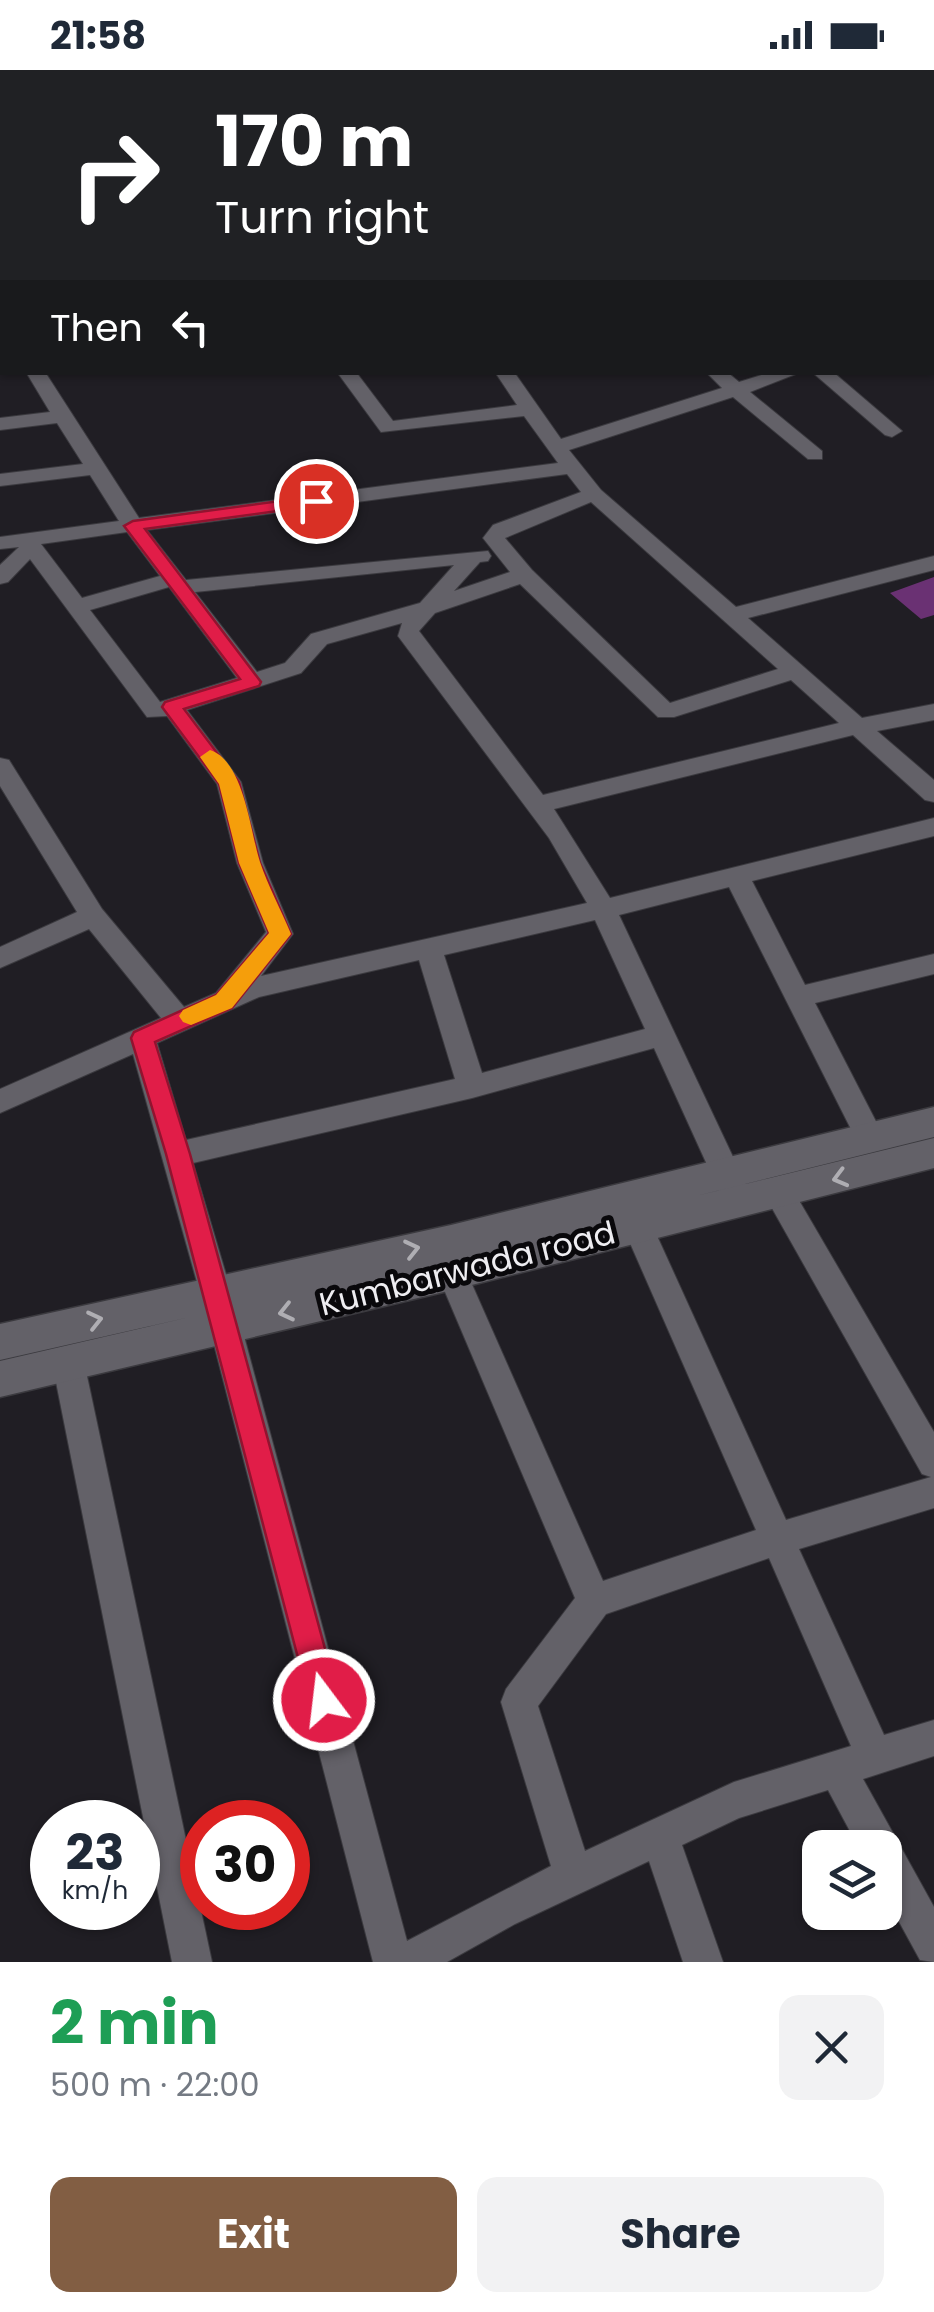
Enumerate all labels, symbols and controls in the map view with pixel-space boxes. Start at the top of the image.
text: 21:58 [50,9,146,62]
text: 170 m [215,92,413,191]
icon: right [50,110,180,240]
text: Turn right [215,186,429,249]
icon: left [163,300,218,355]
text: Then [50,301,143,354]
pin [274,459,359,544]
icon: arrive [289,474,344,529]
one-way arrow [832,1166,849,1187]
street label: Kumbarwada road [314,1209,620,1327]
one-way arrow [403,1240,420,1261]
one-way arrow [277,1300,294,1321]
one-way arrow [86,1311,103,1332]
position arrow [272,1648,376,1752]
speed limit sign: 30 [180,1800,310,1930]
text: 23 [66,1817,124,1888]
map controls [802,1830,902,1930]
button: layers [802,1830,902,1930]
text: km/h [62,1873,128,1908]
text: 2 min [50,1981,219,2065]
button: close [779,1995,884,2100]
text: 500 m · 22:00 [50,2062,259,2107]
button: Exit [50,2177,457,2292]
button: Share [477,2177,884,2292]

